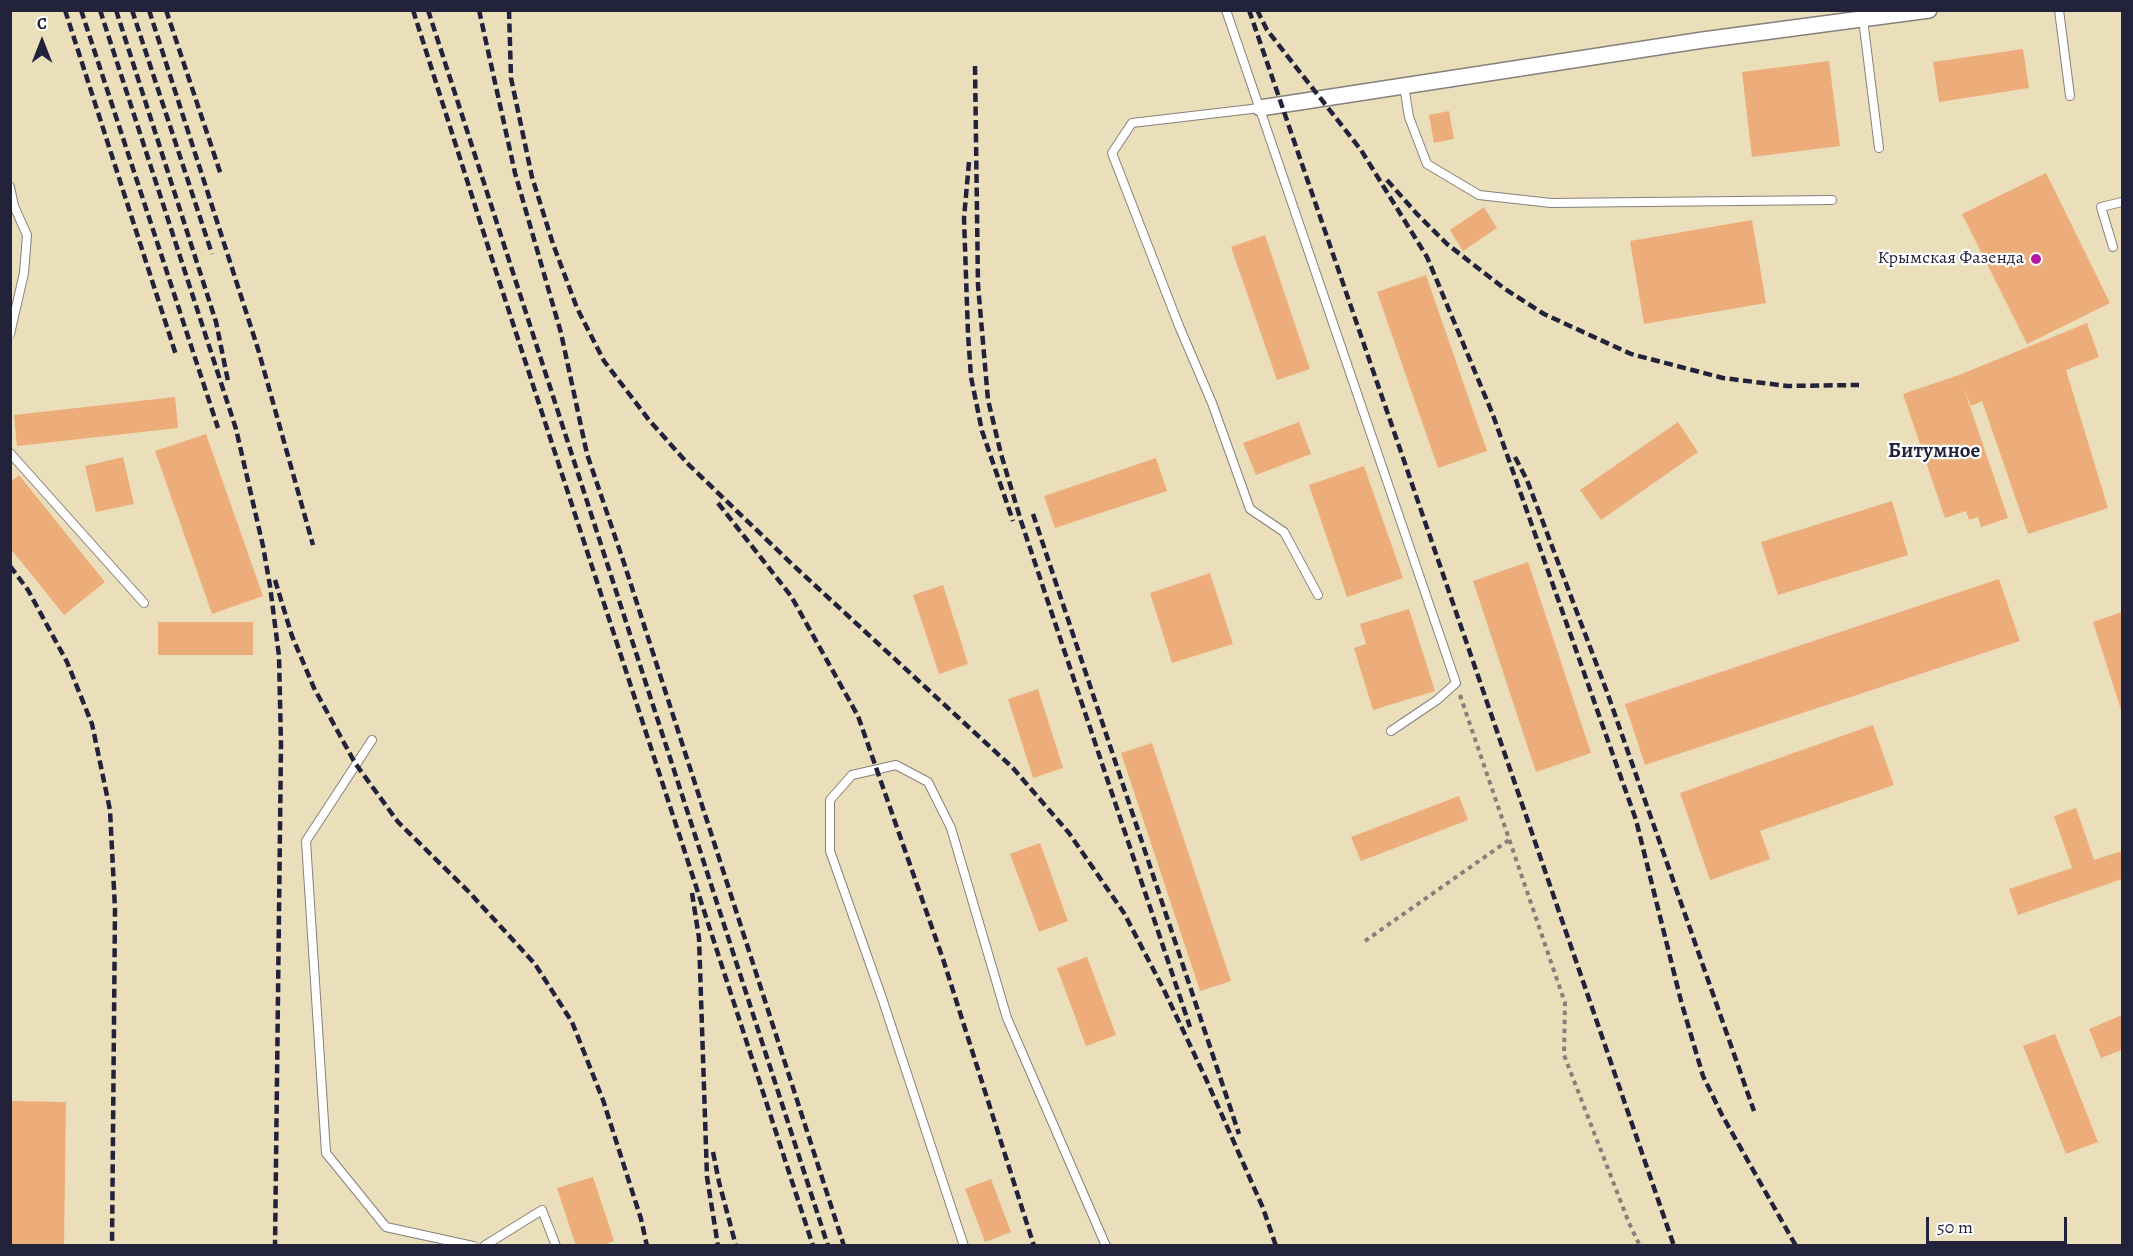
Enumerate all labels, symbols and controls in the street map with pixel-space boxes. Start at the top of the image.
north arrow [12,12,72,72]
text: С [37,13,47,35]
place label: Крымская Фазенда [1877,248,2024,270]
marker: Крымская Фазенда [2029,252,2043,266]
district label: Битумное [1888,439,1980,465]
scale bar [1929,1205,2070,1243]
text: 50 m [1937,1215,1973,1239]

